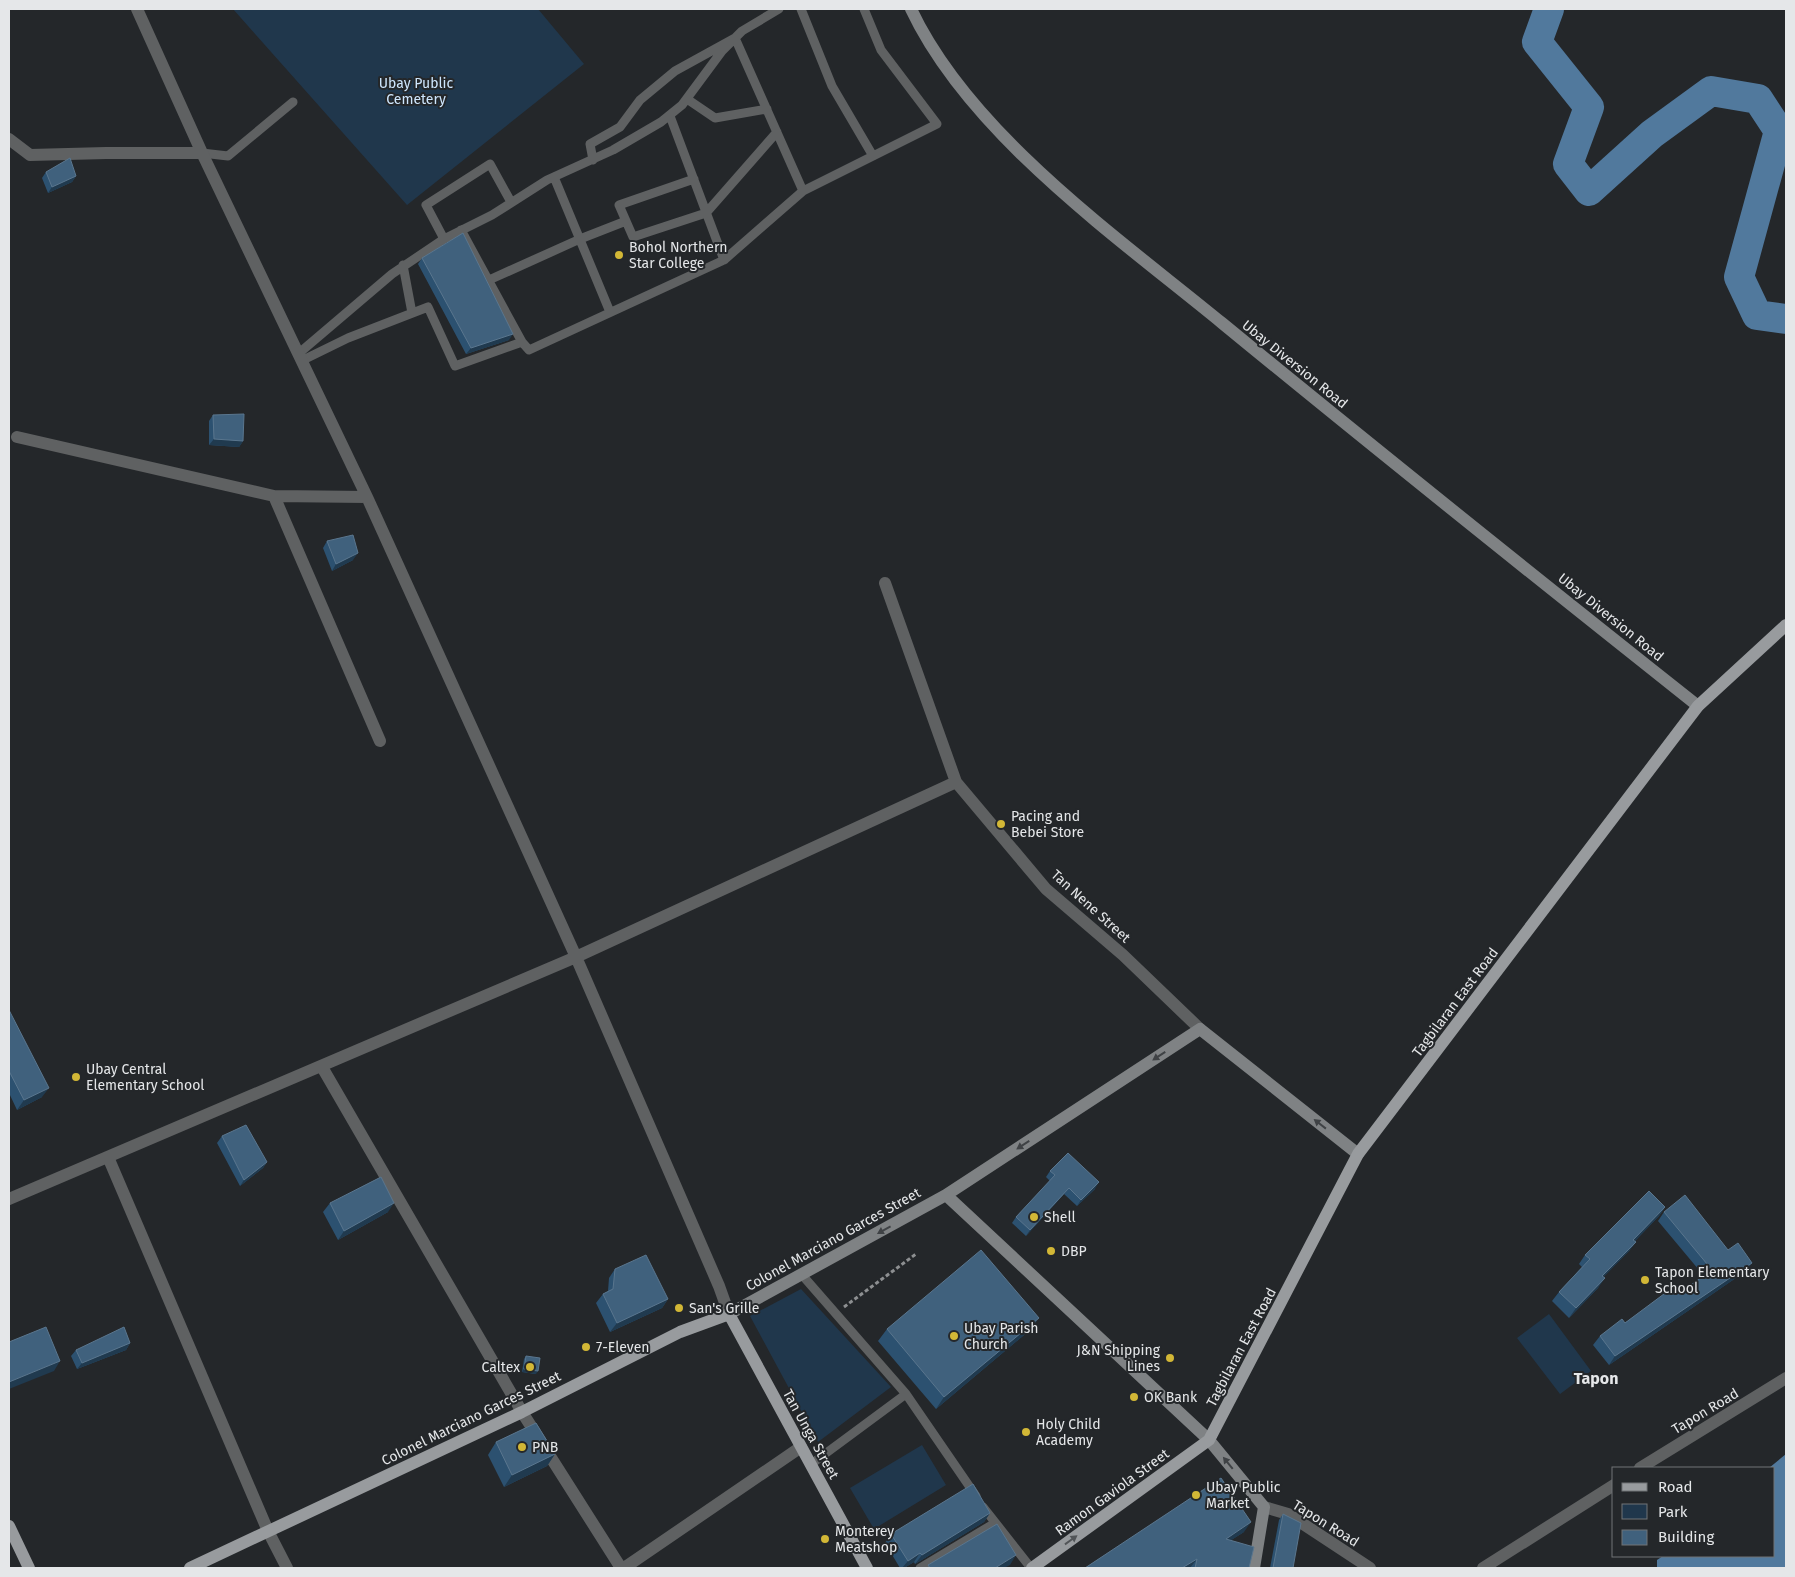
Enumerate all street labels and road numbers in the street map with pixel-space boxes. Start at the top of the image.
street label: Ubay Diversion Road [1238,317,1351,412]
street label: Ubay Diversion Road [1554,570,1667,665]
street label: Tan Nene Street [1048,866,1135,947]
street label: Tagbilaran East Road [1409,944,1502,1060]
street label: Colonel Marciano Garces Street [743,1184,924,1295]
street label: Tagbilaran East Road [1203,1285,1280,1410]
street label: Colonel Marciano Garces Street [379,1367,564,1469]
street label: Tapon Road [1669,1385,1742,1438]
street label: Tan Unga Street [779,1386,843,1483]
street label: Ramon Gaviola Street [1052,1445,1173,1539]
street label: Tapon Road [1289,1496,1362,1550]

